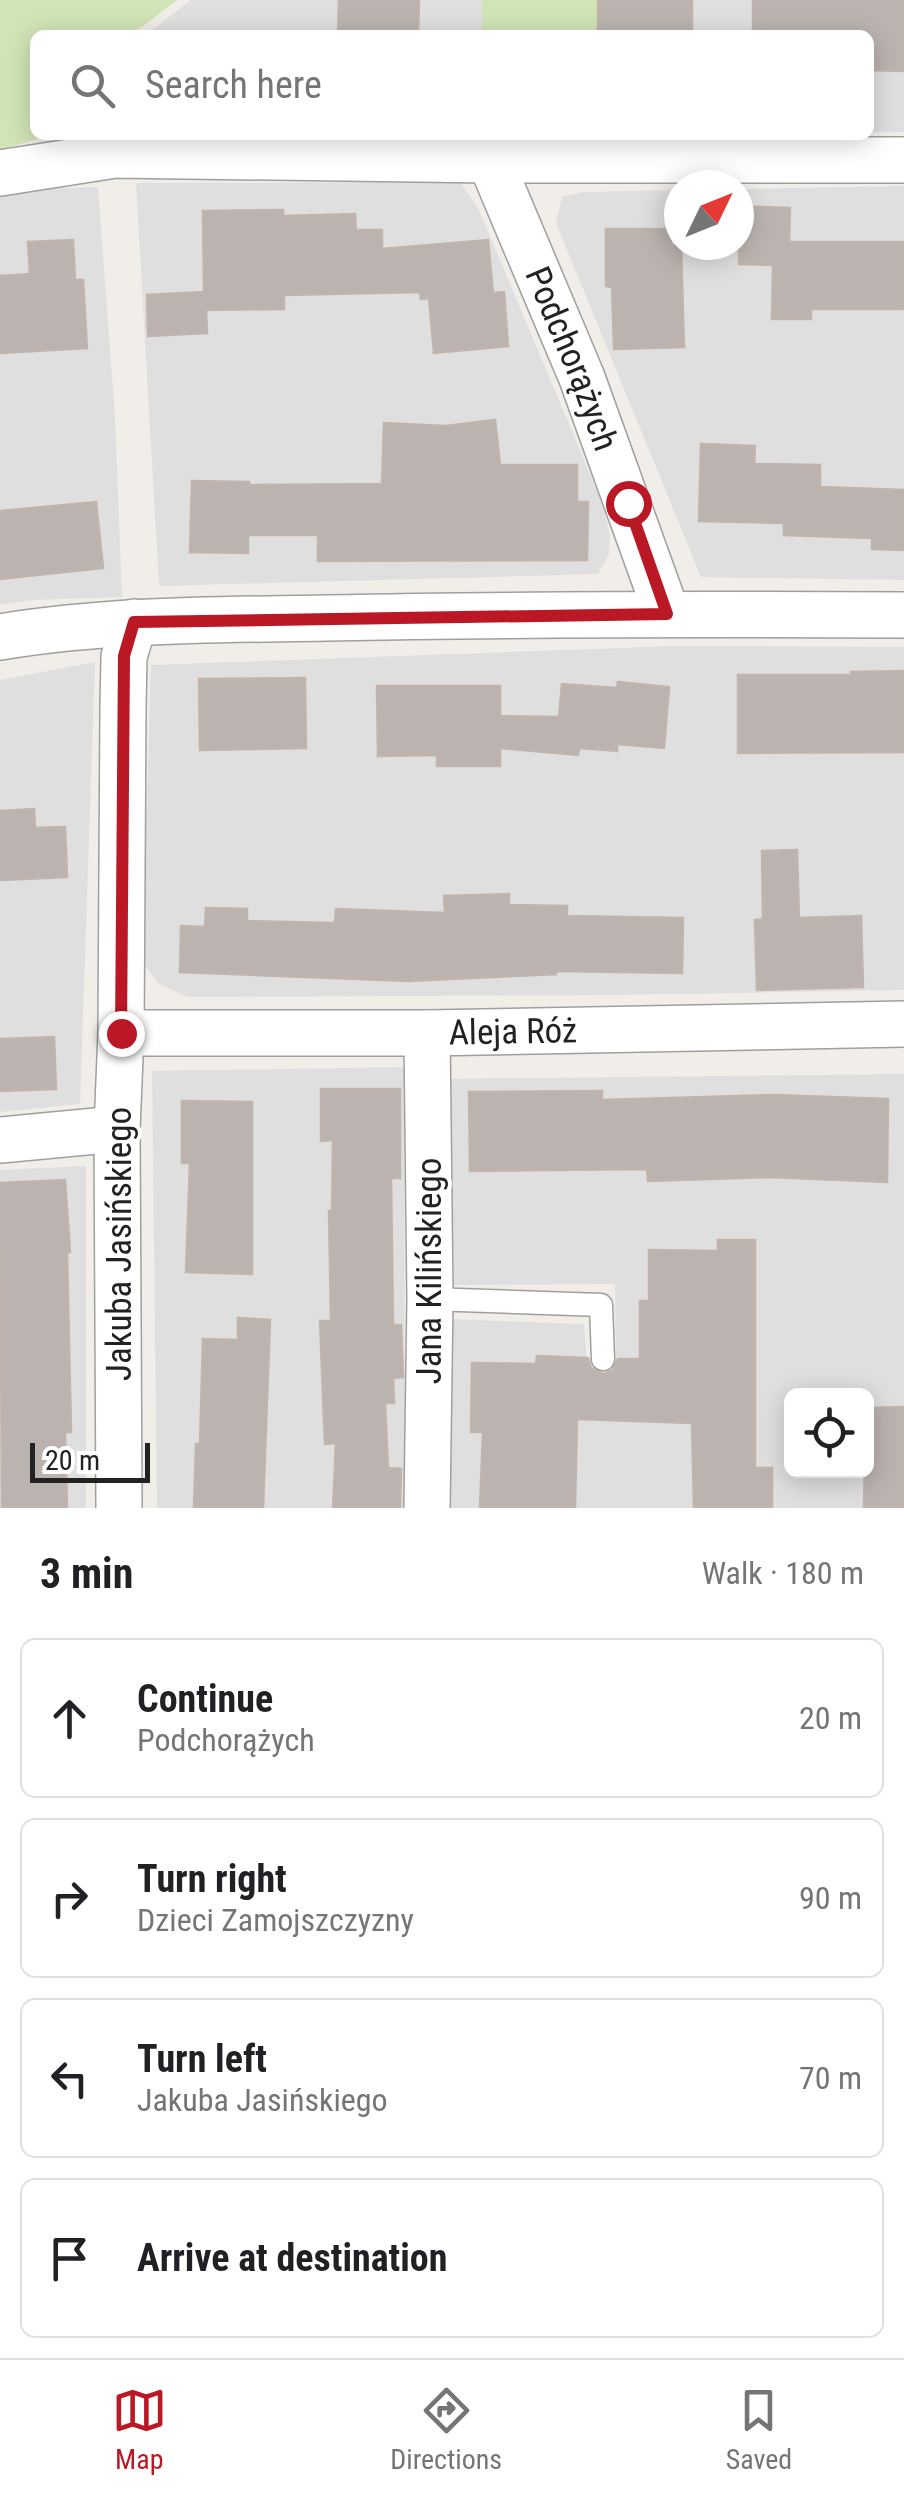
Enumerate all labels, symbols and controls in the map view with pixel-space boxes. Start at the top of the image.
search box [30,30,874,140]
icon: search [65,58,120,113]
text: Search here [145,63,322,107]
north arrow [664,170,754,260]
street label: Podchorążych [517,261,627,456]
route start [606,481,652,527]
street label: Aleja Róż [448,1010,578,1053]
route end [99,1011,145,1057]
street label: Jakuba Jasińskiego [99,1107,140,1381]
street label: Jana Kilińskiego [409,1158,450,1384]
map controls [784,1388,874,1478]
button: locate [784,1388,874,1478]
scale bar [30,1438,150,1482]
text: 20 m [45,1444,100,1477]
text: 3 min [40,1549,133,1598]
text: Walk · 180 m [702,1554,864,1592]
text: Continue [137,1677,273,1721]
icon: ahead [42,1691,97,1746]
text: 20 m [799,1699,862,1737]
text: Podchorążych [137,1721,315,1759]
text: Turn right [137,1857,287,1901]
icon: right [42,1871,97,1926]
text: 90 m [799,1879,862,1917]
text: Dzieci Zamojszczyzny [137,1901,414,1939]
text: Turn left [137,2037,267,2081]
icon: left [42,2051,97,2106]
text: 70 m [799,2059,862,2097]
text: Jakuba Jasińskiego [137,2081,388,2119]
icon: arrive [42,2231,97,2286]
text: Arrive at destination [137,2236,447,2280]
tab: Map [112,2383,167,2476]
tab: Directions [390,2383,502,2476]
tab: Saved [726,2383,792,2476]

